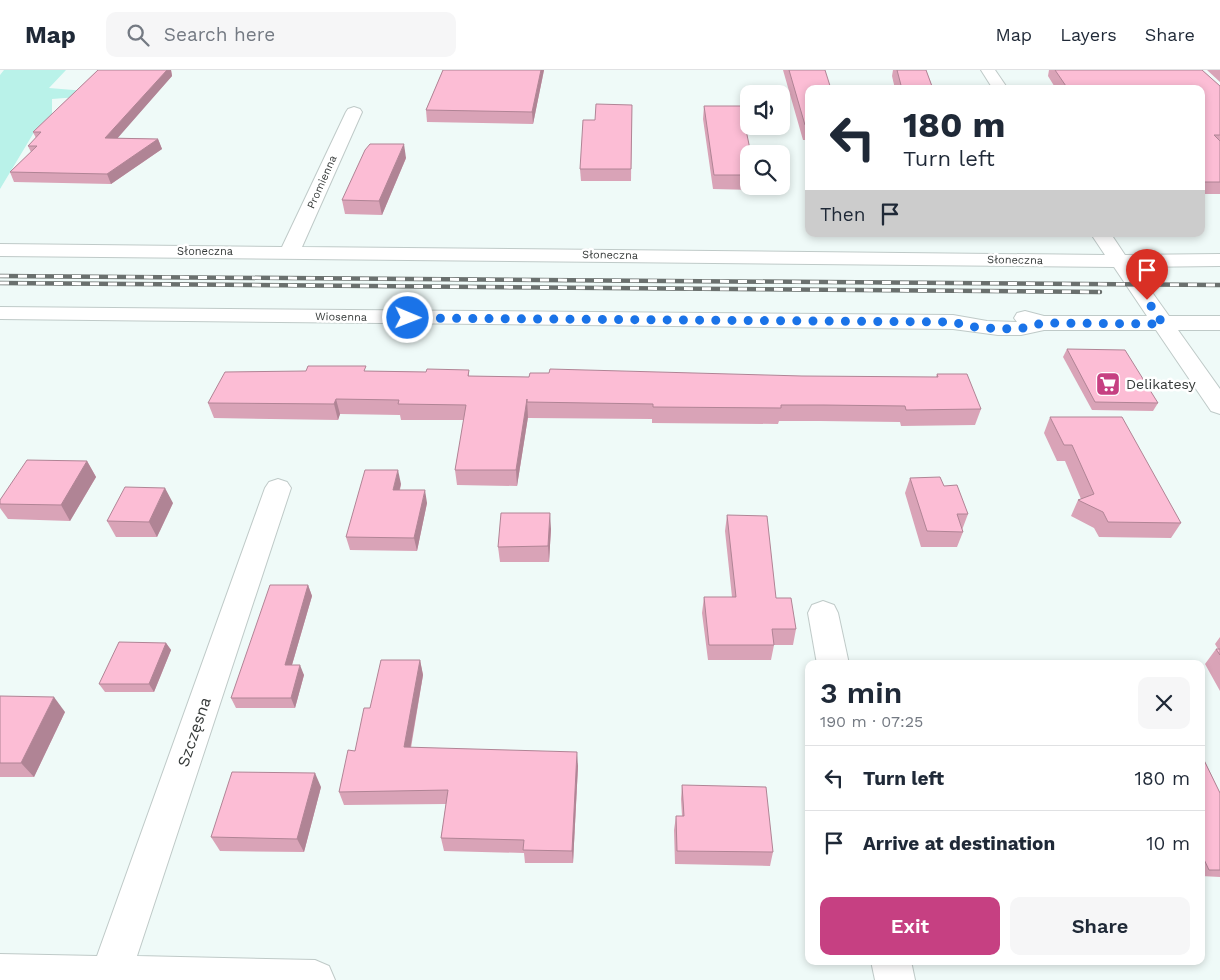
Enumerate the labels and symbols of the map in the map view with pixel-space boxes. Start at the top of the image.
street label: Promienna [304,153,340,211]
street label: Słoneczna [177,245,233,258]
street label: Słoneczna [582,248,638,262]
pin [1126,249,1168,300]
street label: Słoneczna [987,253,1043,267]
position arrow [381,291,433,343]
street label: Wiosenna [315,310,367,324]
supermarket icon: Delikatesy [1095,371,1121,397]
place label: Delikatesy [1126,376,1197,392]
street label: Szczęsna [173,695,215,769]

